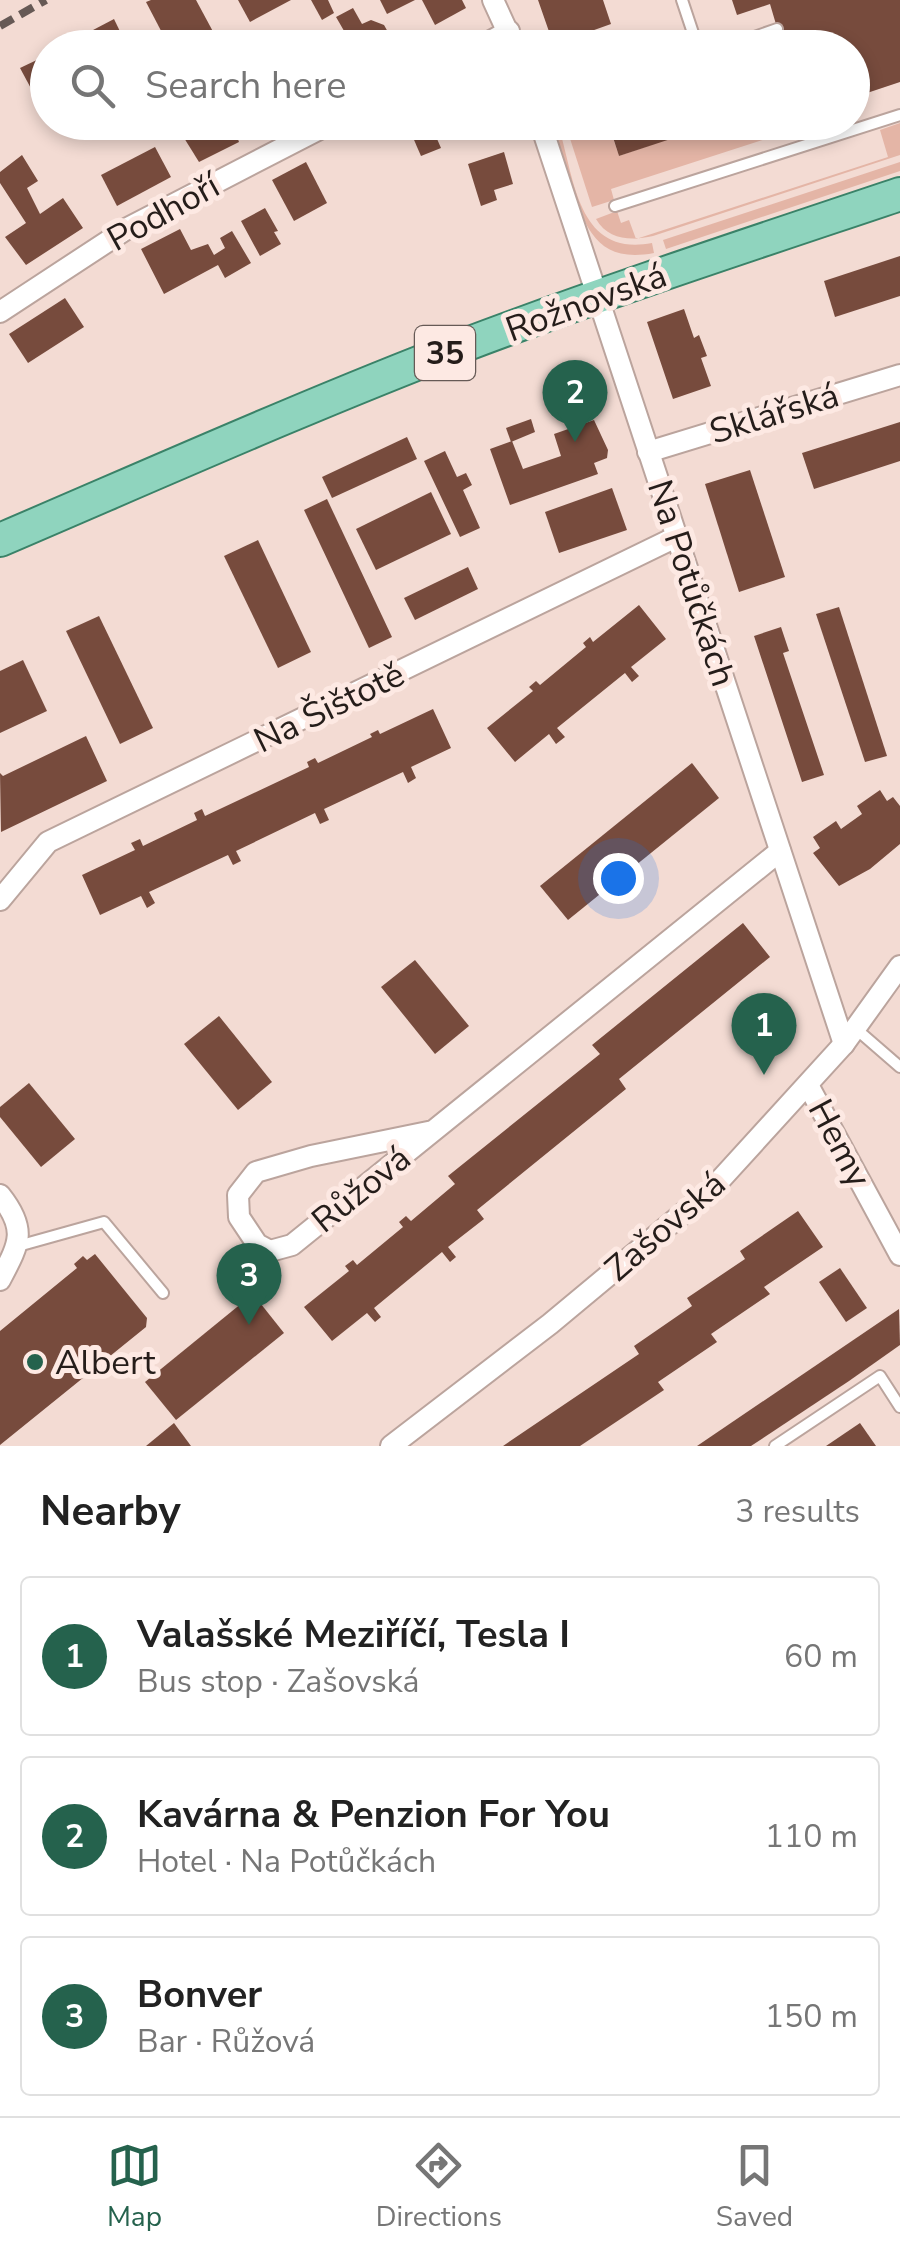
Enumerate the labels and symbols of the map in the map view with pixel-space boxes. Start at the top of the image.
street label: Podhoří [99,162,229,262]
street label: Rožnovská [499,252,673,353]
road number: 35 [415,326,475,380]
pin: 2 [542,360,608,442]
street label: Sklářská [704,372,845,455]
street label: Na Potůčkách [636,474,747,692]
street label: Na Šištotě [246,651,412,764]
your location [593,853,644,904]
pin: 1 [732,992,796,1075]
street label: Hemy [797,1091,882,1195]
street label: Růžová [302,1135,421,1244]
street label: Zašovská [595,1161,736,1292]
pin: 3 [216,1242,282,1325]
place label: Albert [55,1339,156,1386]
marker: Albert [24,1351,46,1373]

